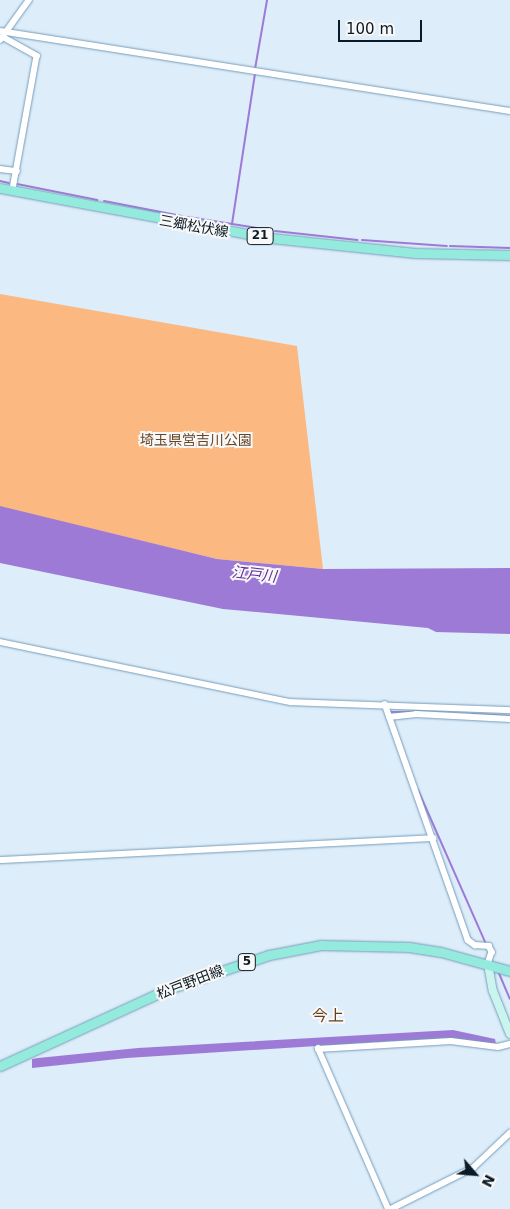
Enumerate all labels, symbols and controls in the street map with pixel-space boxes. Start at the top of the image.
scale bar [340,10,424,42]
text: 100 m [346,20,394,38]
street label: 三郷松伏線 [158,212,230,240]
road number: 21 [246,227,274,246]
park label: 埼玉県営吉川公園 [140,432,252,448]
water label: 江戸川 [231,564,277,586]
road number: 5 [237,952,257,972]
street label: 松戸野田線 [154,962,226,1002]
district label: 今上 [312,1006,344,1026]
north arrow [450,1149,500,1199]
text: N [479,1172,498,1190]

